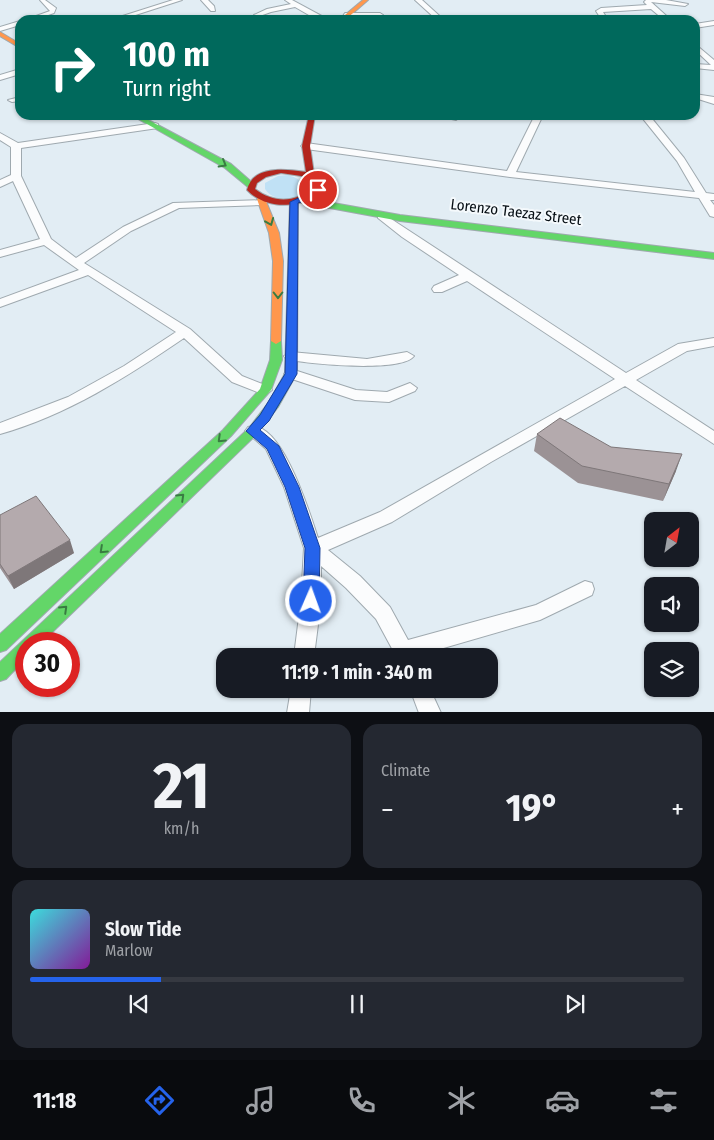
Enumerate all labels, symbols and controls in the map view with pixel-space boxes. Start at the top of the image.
text: 100 m [123,33,210,75]
icon: right [40,35,105,100]
text: Turn right [123,75,211,102]
one-way arrow [218,157,227,167]
pin [297,169,339,211]
icon: arrive [304,176,332,204]
street label: Lorenzo Taezaz Street [449,195,583,229]
one-way arrow [264,217,274,226]
one-way arrow [273,292,283,300]
one-way arrow [218,433,227,442]
one-way arrow [176,494,185,503]
north arrow [644,512,699,568]
map controls [644,512,699,697]
one-way arrow [100,544,109,553]
position arrow [284,574,336,626]
button: sound [644,577,699,632]
one-way arrow [58,606,67,615]
speed limit sign: 30 [15,632,80,697]
button: layers [644,642,699,697]
text: 11:19 · 1 min · 340 m [282,661,432,684]
text: 21 [153,747,210,825]
text: Climate [381,761,430,780]
text: 19° [506,785,559,831]
text: − [381,793,394,826]
text: + [671,793,684,826]
text: km/h [164,819,199,838]
text: Slow Tide [105,918,181,941]
text: Marlow [105,941,153,960]
icon: previous [125,990,153,1018]
icon: pause [343,990,371,1018]
icon: next [561,990,589,1018]
icon: directions [142,1083,177,1118]
icon: music [243,1083,278,1118]
icon: phone [344,1083,379,1118]
icon: climate [444,1083,479,1118]
icon: car [545,1083,580,1118]
icon: filters [646,1083,681,1118]
text: 11:18 [33,1087,76,1114]

